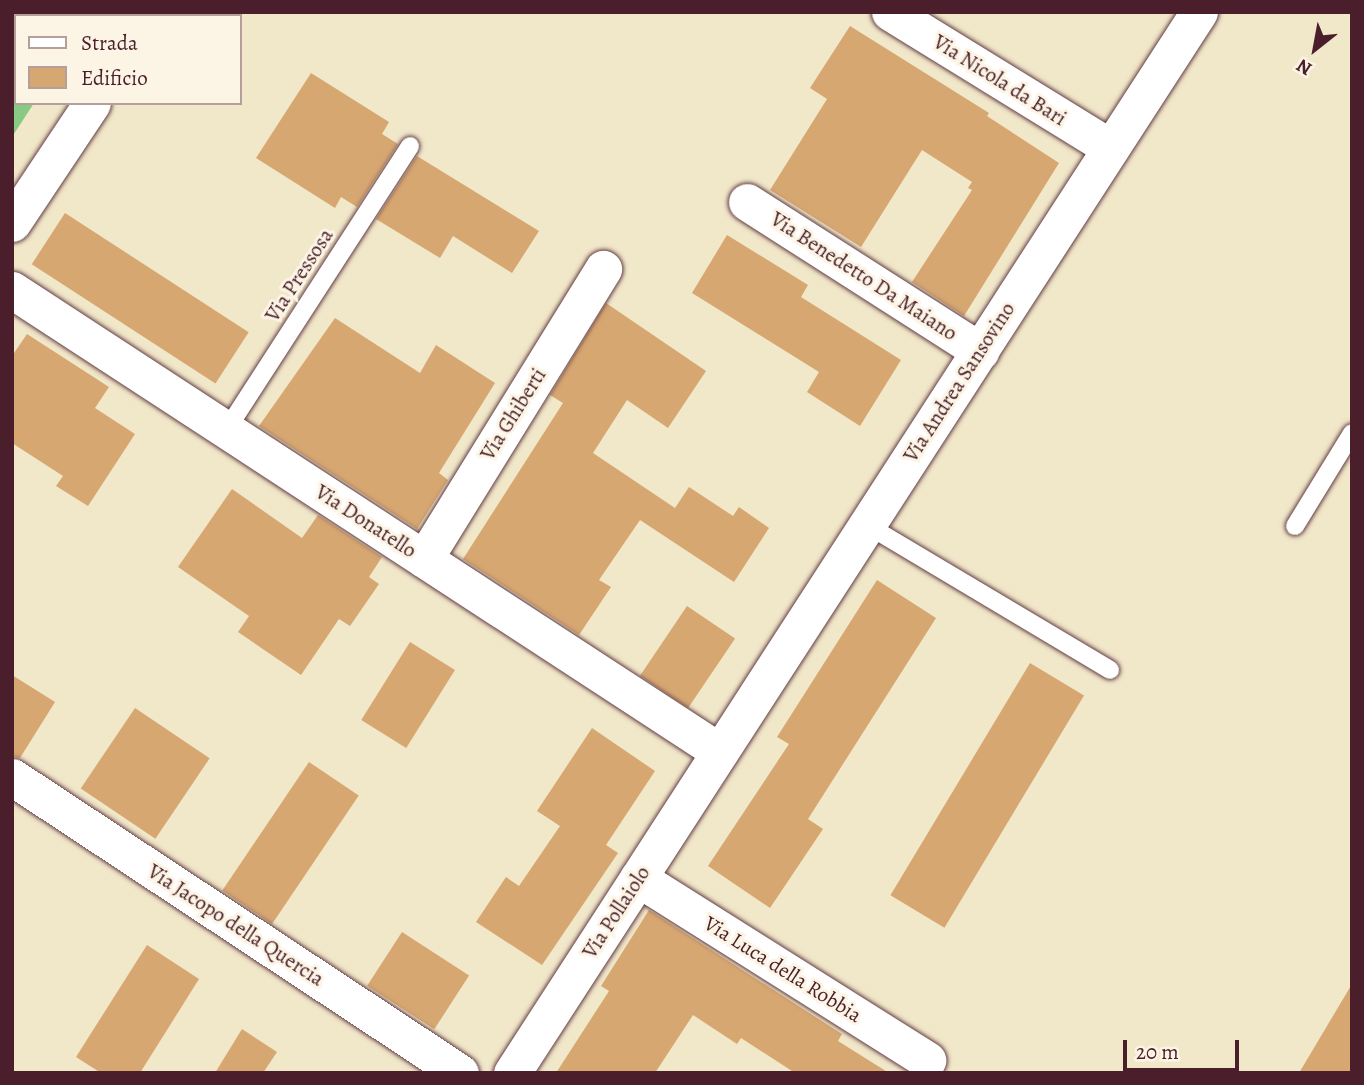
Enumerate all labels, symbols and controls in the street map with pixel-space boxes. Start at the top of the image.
legend [14,14,242,105]
north arrow [1280,14,1350,84]
text: Strada [81,29,138,57]
street label: Via Nicola da Bari [929,29,1071,131]
text: N [1292,52,1317,82]
text: Edificio [81,64,148,92]
street label: Via Benedetto Da Maiano [766,206,962,346]
street label: Via Pressosa [260,224,338,326]
street label: Via Andrea Sansovino [898,297,1020,467]
street label: Via Ghiberti [475,363,551,465]
street label: Via Donatello [311,479,421,563]
street label: Via Jacopo della Quercia [143,859,329,991]
street label: Via Pollaiolo [577,861,655,963]
street label: Via Luca della Robbia [700,910,866,1028]
scale bar [1126,1026,1242,1070]
text: 20 m [1136,1038,1179,1066]

